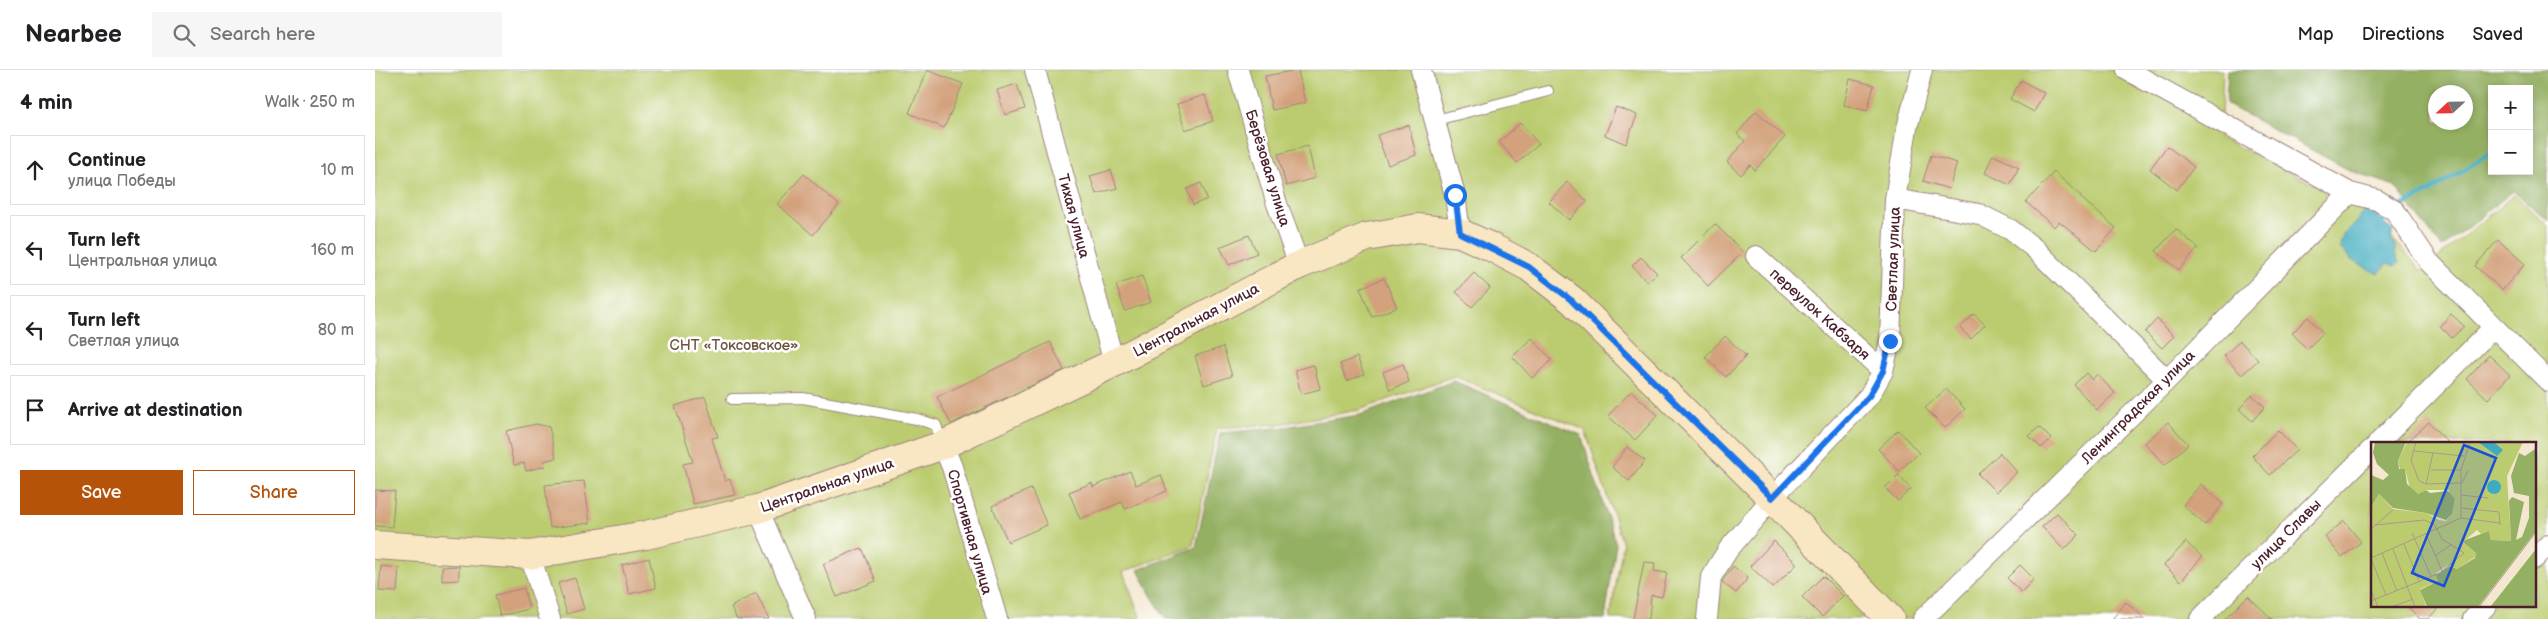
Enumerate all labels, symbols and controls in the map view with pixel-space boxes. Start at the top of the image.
search box [152,12,502,57]
text: Nearbee [25,20,122,49]
icon: search [170,21,198,49]
text: Search here [210,23,315,46]
text: Map [2298,24,2334,45]
text: Directions [2362,24,2444,45]
text: Saved [2472,24,2523,45]
north arrow [2428,85,2473,130]
map controls [2488,85,2533,175]
button: + [2488,85,2533,130]
text: 4 min [20,90,73,115]
text: Walk · 250 m [265,93,355,112]
street label: Берёзовая улица [1241,107,1294,229]
button: − [2488,130,2533,175]
text: Continue [68,149,146,172]
icon: ahead [21,156,49,184]
text: 10 m [321,161,354,180]
text: улица Победы [68,172,176,191]
street label: Тихая улица [1053,172,1094,260]
route start [1444,184,1467,207]
street label: Светлая улица [1882,206,1905,312]
text: Turn left [68,229,140,252]
icon: left [21,236,49,264]
text: 160 m [311,241,354,260]
text: Центральная улица [68,252,217,271]
street label: переулок Кабзаря [1765,264,1874,365]
street label: Центральная улица [1130,279,1263,362]
text: Turn left [68,309,140,332]
icon: left [21,316,49,344]
text: 80 m [318,321,354,340]
route end [1879,330,1902,353]
text: Светлая улица [68,332,180,351]
park label: СНТ «Токсовское» [670,336,798,355]
street label: Ленинградская улица [2077,346,2199,469]
icon: arrive [21,396,49,424]
text: Arrive at destination [68,399,243,422]
inset map [2371,442,2535,606]
street label: Центральная улица [758,454,896,517]
street label: Спортивная улица [943,467,997,597]
button: Save [20,470,183,515]
button: Share [193,470,355,515]
street label: улица Славы [2247,495,2326,574]

